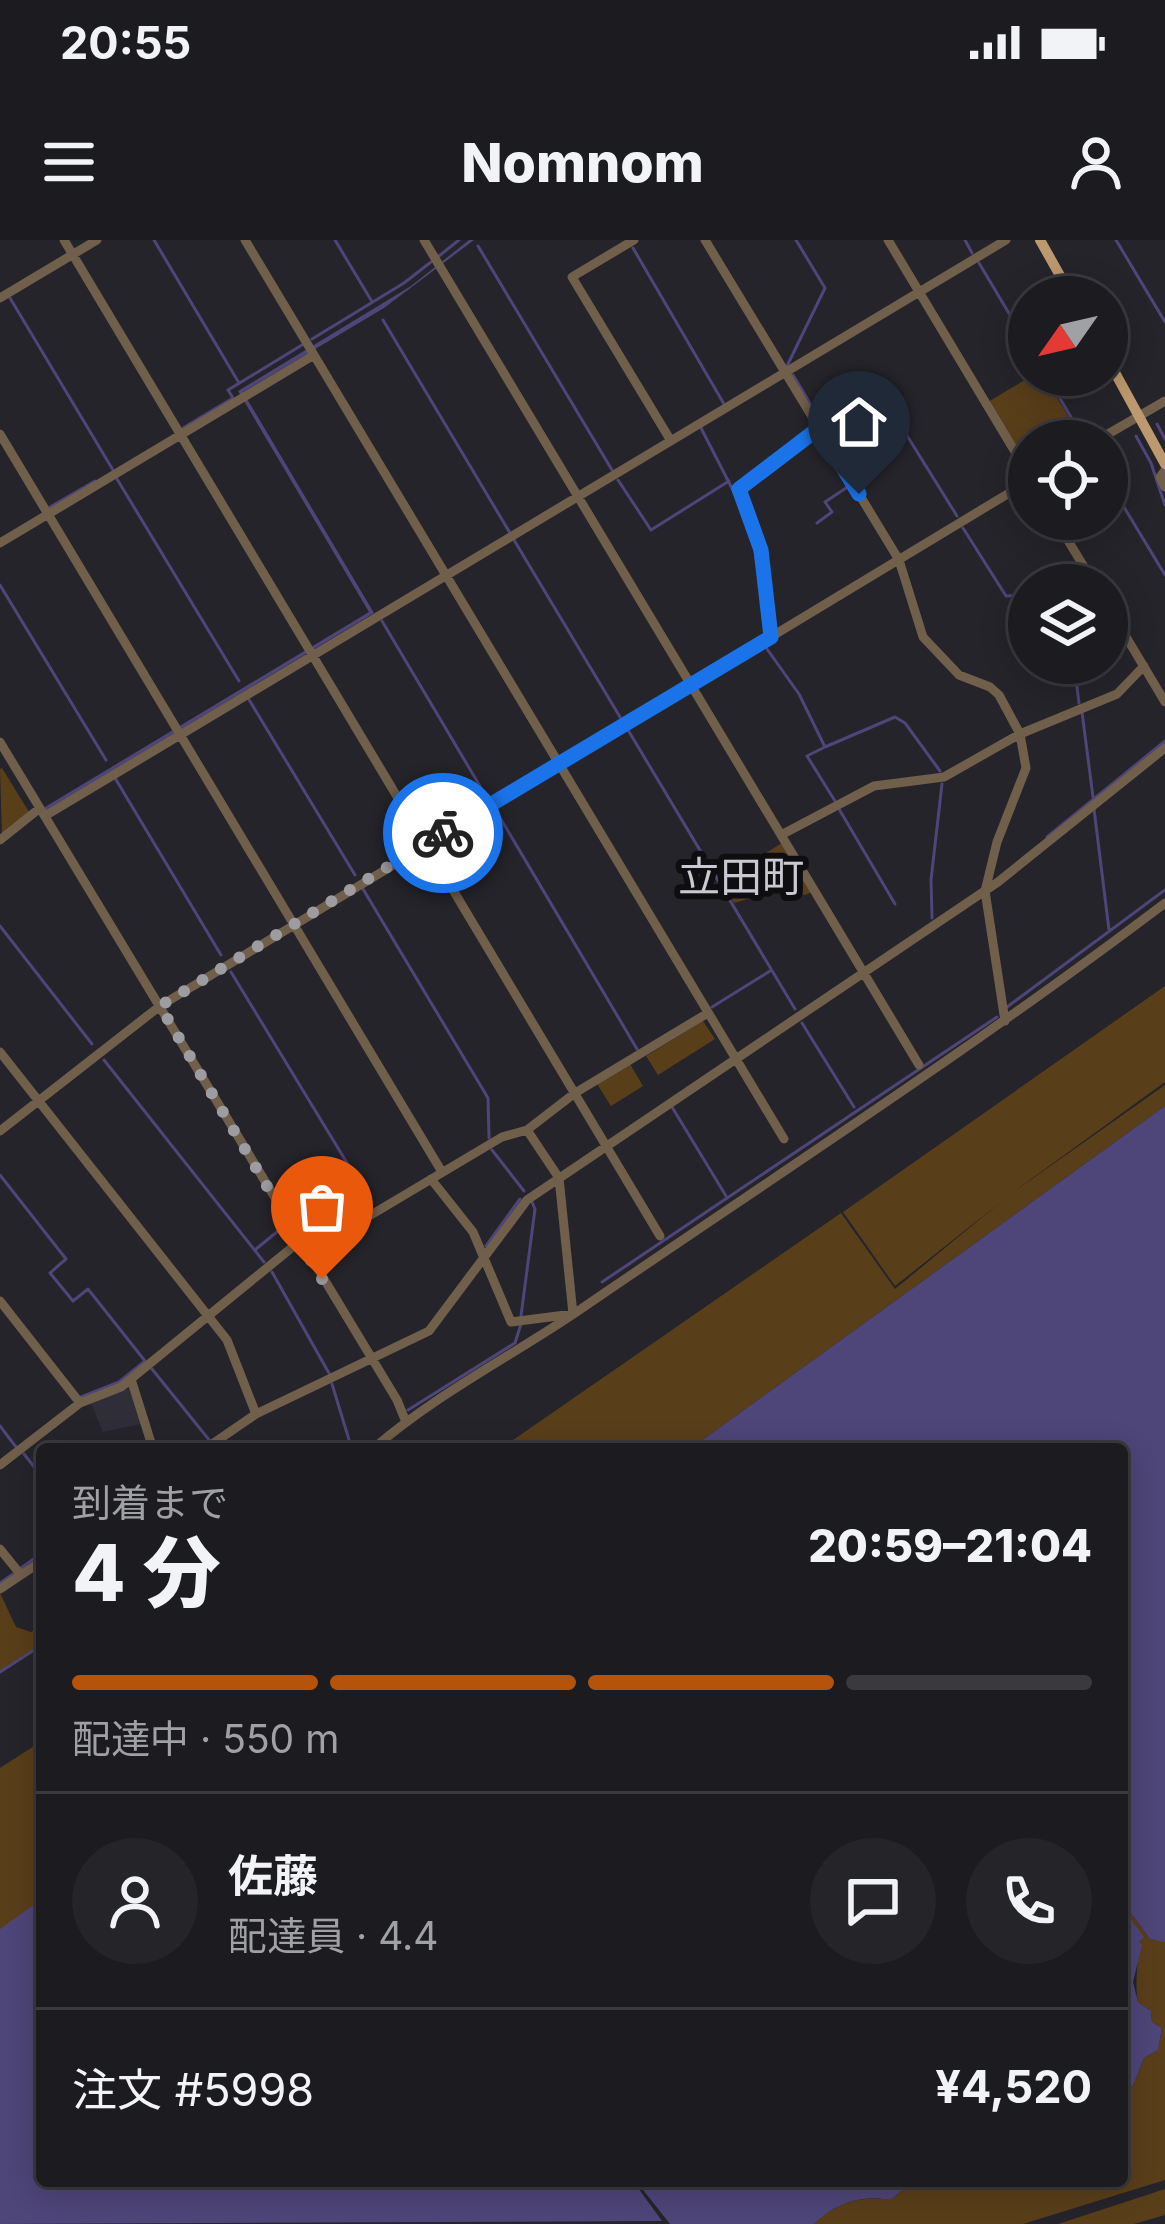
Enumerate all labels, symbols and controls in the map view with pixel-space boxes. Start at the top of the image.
text: 20:55 [60,15,191,70]
icon: menu [36,129,102,195]
icon: person [1063,129,1129,195]
text: Nomnom [461,130,704,195]
north arrow [1008,276,1128,396]
map controls [1008,276,1128,684]
pin [808,371,910,494]
icon: home [826,389,892,455]
button: locate [1008,420,1128,540]
button: layers [1008,564,1128,684]
courier [383,773,503,893]
icon: bike [410,800,476,866]
district label: 立田町 [678,851,804,902]
pin [271,1156,373,1279]
icon: bag [289,1174,355,1240]
text: 到着まで [72,1479,228,1526]
text: 20:59–21:04 [808,1518,1092,1573]
text: 4 分 [72,1525,221,1620]
text: 配達中 · 550 m [72,1715,339,1762]
button: person [72,1838,198,1964]
button: chat [810,1838,936,1964]
button: phone [966,1838,1092,1964]
text: 佐藤 [228,1848,318,1903]
text: 配達員 · 4.4 [228,1912,438,1959]
text: ¥4,520 [935,2059,1092,2114]
text: 注文 #5998 [72,2062,314,2117]

